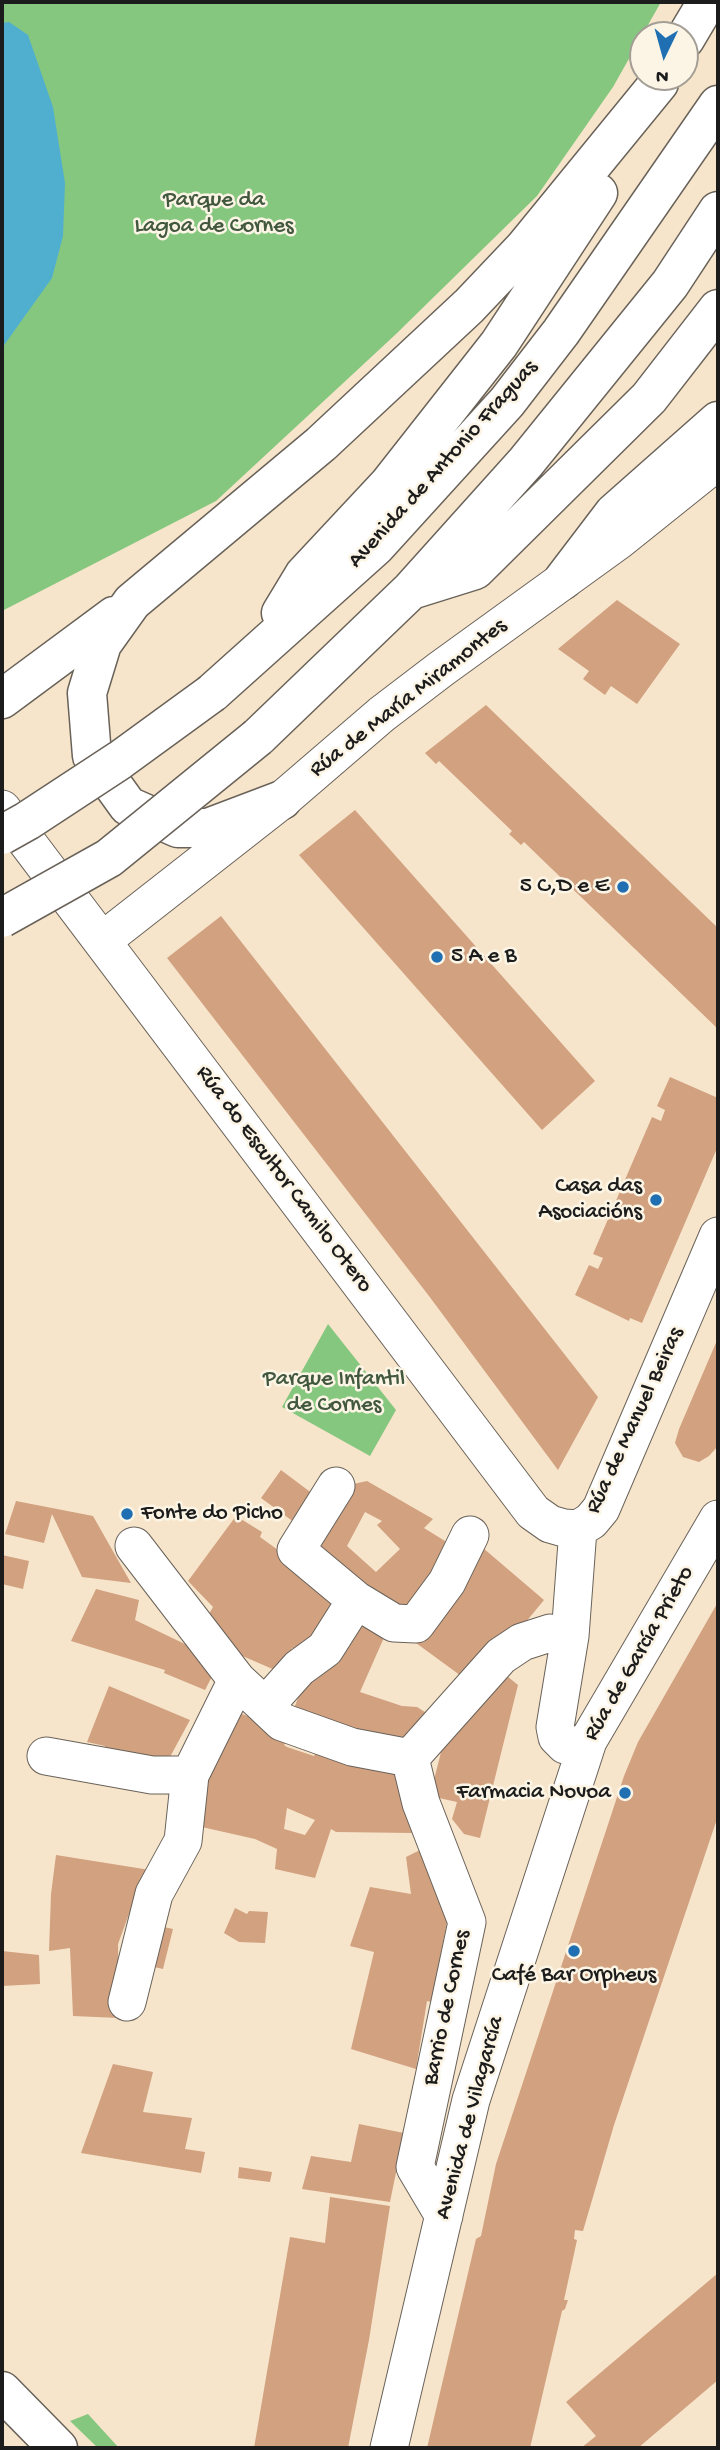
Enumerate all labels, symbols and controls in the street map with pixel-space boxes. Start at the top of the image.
north arrow [629,21,699,91]
text: N [655,63,669,87]
park label: Parque da Lagoa de Cornes [134,187,294,241]
street label: Avenida de Antonio Fraguas [343,355,545,575]
street label: Rúa de María Miramontes [305,613,513,785]
place label: 5 C,D e E [520,873,609,901]
marker: 5 C,D e E [615,879,631,895]
place label: 5 A e B [451,943,517,971]
marker: 5 A e B [429,949,445,965]
street label: Rúa do Escultor Camilo Otero [188,1061,378,1299]
place label: Casa das Asociacións [538,1173,642,1227]
marker: Casa das Asociacións [648,1192,664,1208]
street label: Rúa de Manuel Beiras [581,1323,691,1519]
park label: Parque Infantil de Cornes [263,1366,405,1420]
place label: Fonte do Picho [141,1500,283,1528]
marker: Fonte do Picho [119,1506,135,1522]
street label: Rúa de García Prieto [579,1562,701,1746]
place label: Farmacia Novoa [456,1779,611,1807]
marker: Farmacia Novoa [617,1785,633,1801]
street label: Barrio de Cornes [418,1928,478,2088]
marker: Café Bar Orpheus [566,1943,582,1959]
place label: Café Bar Orpheus [492,1962,656,1990]
street label: Avenida de Vilagarcía [431,2013,511,2223]

